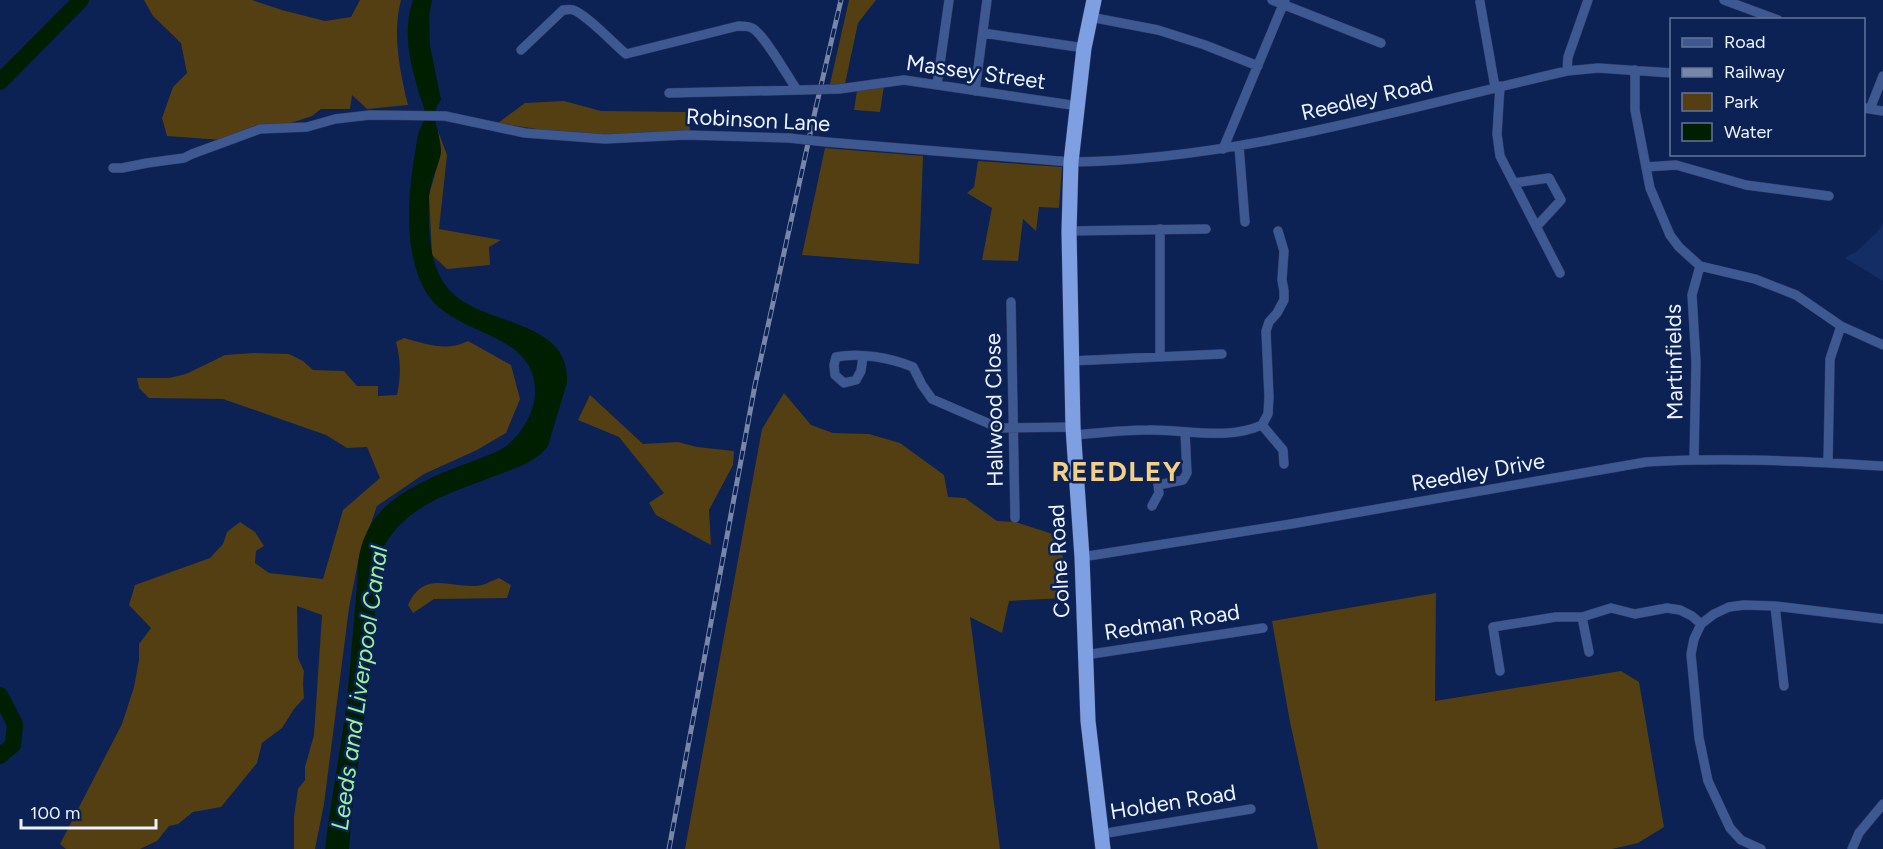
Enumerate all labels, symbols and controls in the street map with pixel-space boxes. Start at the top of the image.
legend [1670,18,1865,156]
text: Road [1724,31,1765,53]
street label: Massey Street [904,49,1048,95]
text: Railway [1724,61,1786,83]
street label: Reedley Road [1298,70,1436,126]
text: Park [1724,91,1759,113]
street label: Robinson Lane [685,103,831,137]
text: Water [1724,121,1772,143]
street label: Martinfields [1659,304,1689,420]
street label: Hallwood Close [979,333,1009,487]
street label: Reedley Drive [1409,447,1547,497]
district label: REEDLEY [1052,454,1182,488]
street label: Colne Road [1043,503,1075,619]
water label: Leeds and Liverpool Canal [325,543,393,832]
street label: Redman Road [1102,598,1242,646]
street label: Holden Road [1108,779,1238,825]
scale bar [21,792,156,830]
text: 100 m [30,802,80,824]

